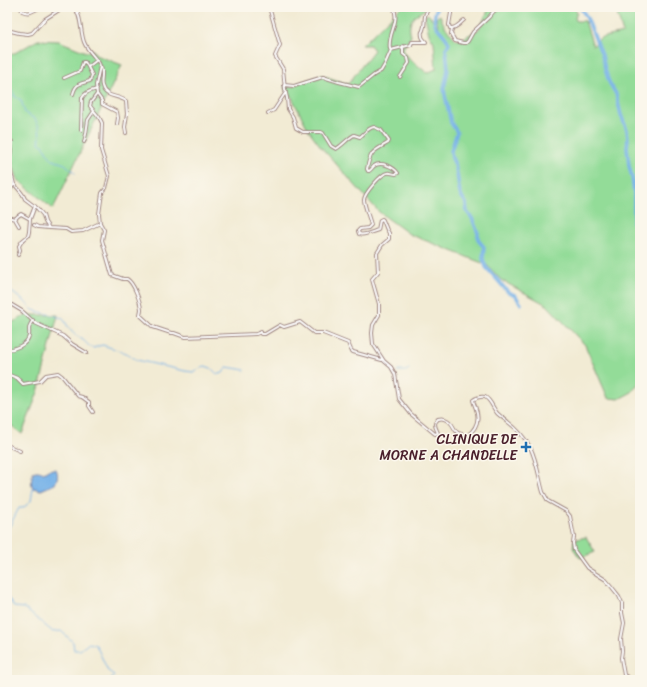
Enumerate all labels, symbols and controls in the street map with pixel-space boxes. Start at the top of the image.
place label: CLINIQUE DE MORNE A CHANDELLE [379,427,518,468]
marker: CLINIQUE DE MORNE A CHANDELLE [520,441,532,453]

